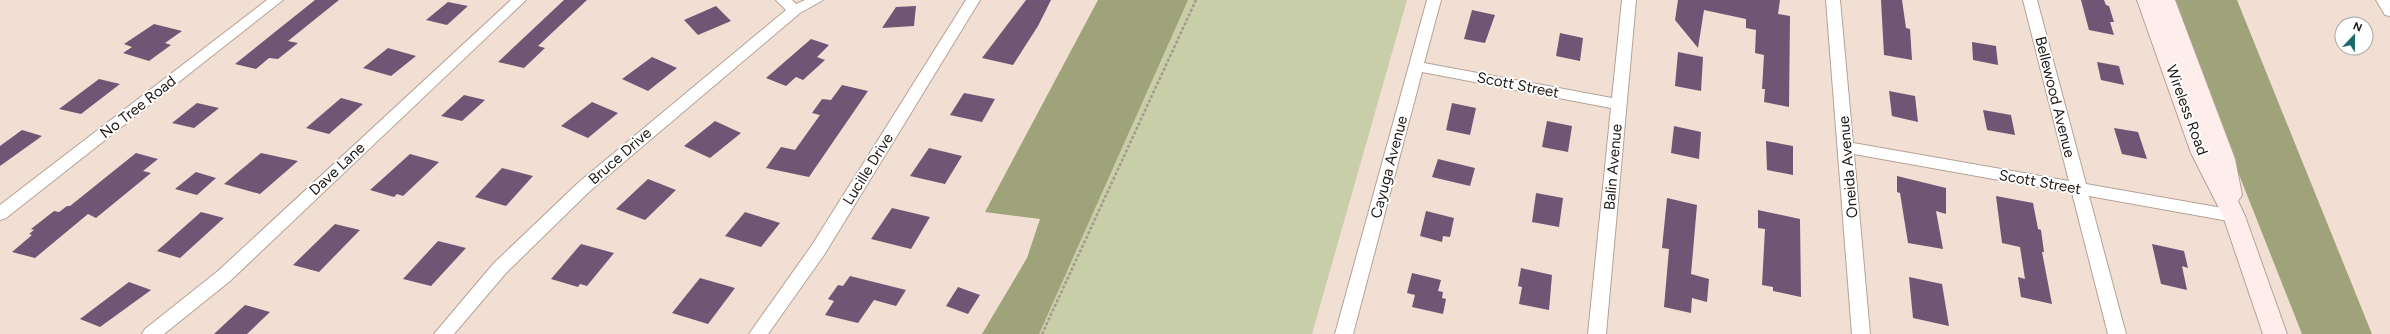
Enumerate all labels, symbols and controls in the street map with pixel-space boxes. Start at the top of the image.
north arrow [2334,16,2374,56]
text: N [2351,20,2364,35]
street label: Bellewood Avenue [2031,35,2079,159]
street label: Wireless Road [2162,62,2212,158]
street label: Scott Street [1476,68,1561,102]
street label: No Tree Road [96,72,180,142]
street label: Cayuga Avenue [1367,114,1411,220]
street label: Oneida Avenue [1835,115,1861,219]
street label: Balin Avenue [1600,123,1626,211]
street label: Bruce Drive [585,124,655,188]
street label: Lucille Drive [839,130,897,208]
street label: Dave Lane [305,139,369,199]
street label: Scott Street [1998,166,2083,198]

